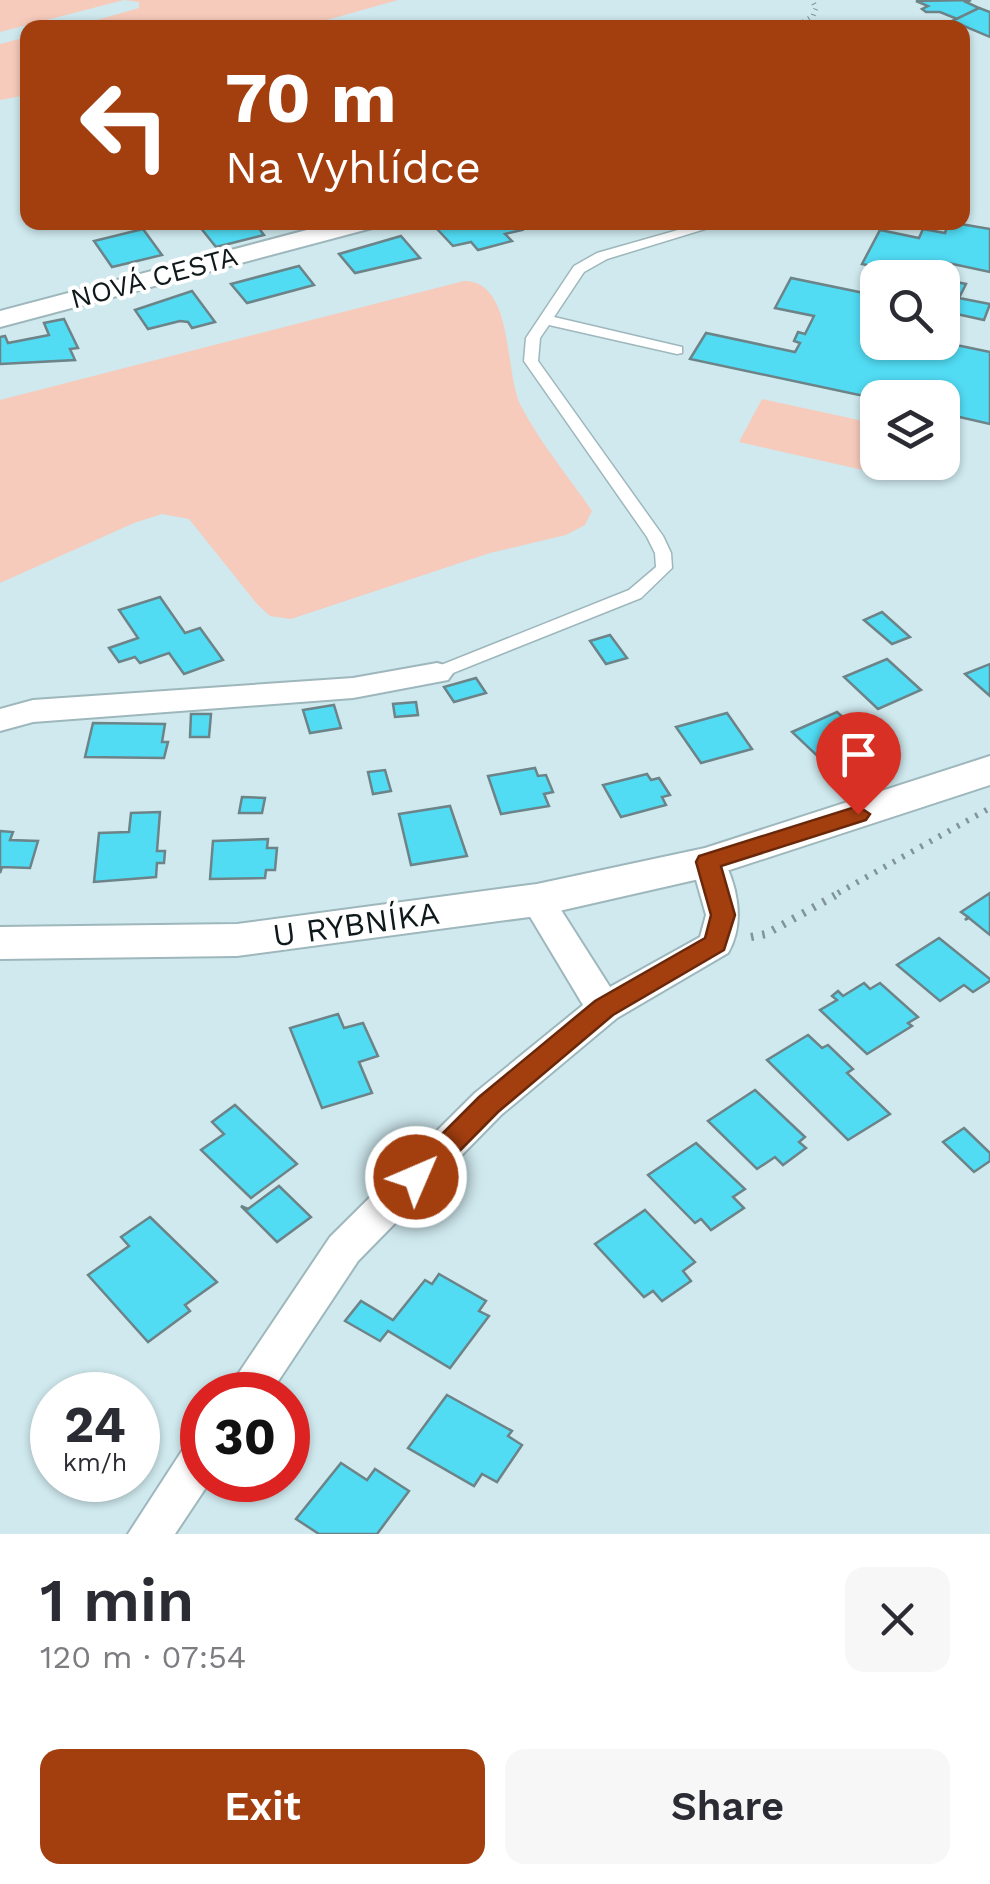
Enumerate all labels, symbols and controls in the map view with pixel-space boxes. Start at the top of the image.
text: 70 m [225,57,397,139]
icon: left [60,60,190,190]
text: Na Vyhlídce [225,141,481,194]
street label: NOVÁ CESTA [67,239,241,316]
map controls [860,260,960,480]
button: search [860,260,960,360]
button: layers [860,380,960,480]
pin [816,712,901,815]
icon: arrive [831,727,886,782]
street label: U RYBNÍKA [270,894,442,954]
position arrow [364,1125,468,1229]
speed limit sign: 30 [180,1372,310,1502]
text: 24 [64,1395,126,1454]
text: km/h [63,1448,127,1477]
text: 1 min [40,1565,194,1636]
button: close [845,1567,950,1672]
text: 120 m · 07:54 [40,1638,246,1676]
button: Exit [40,1749,485,1864]
button: Share [505,1749,950,1864]

